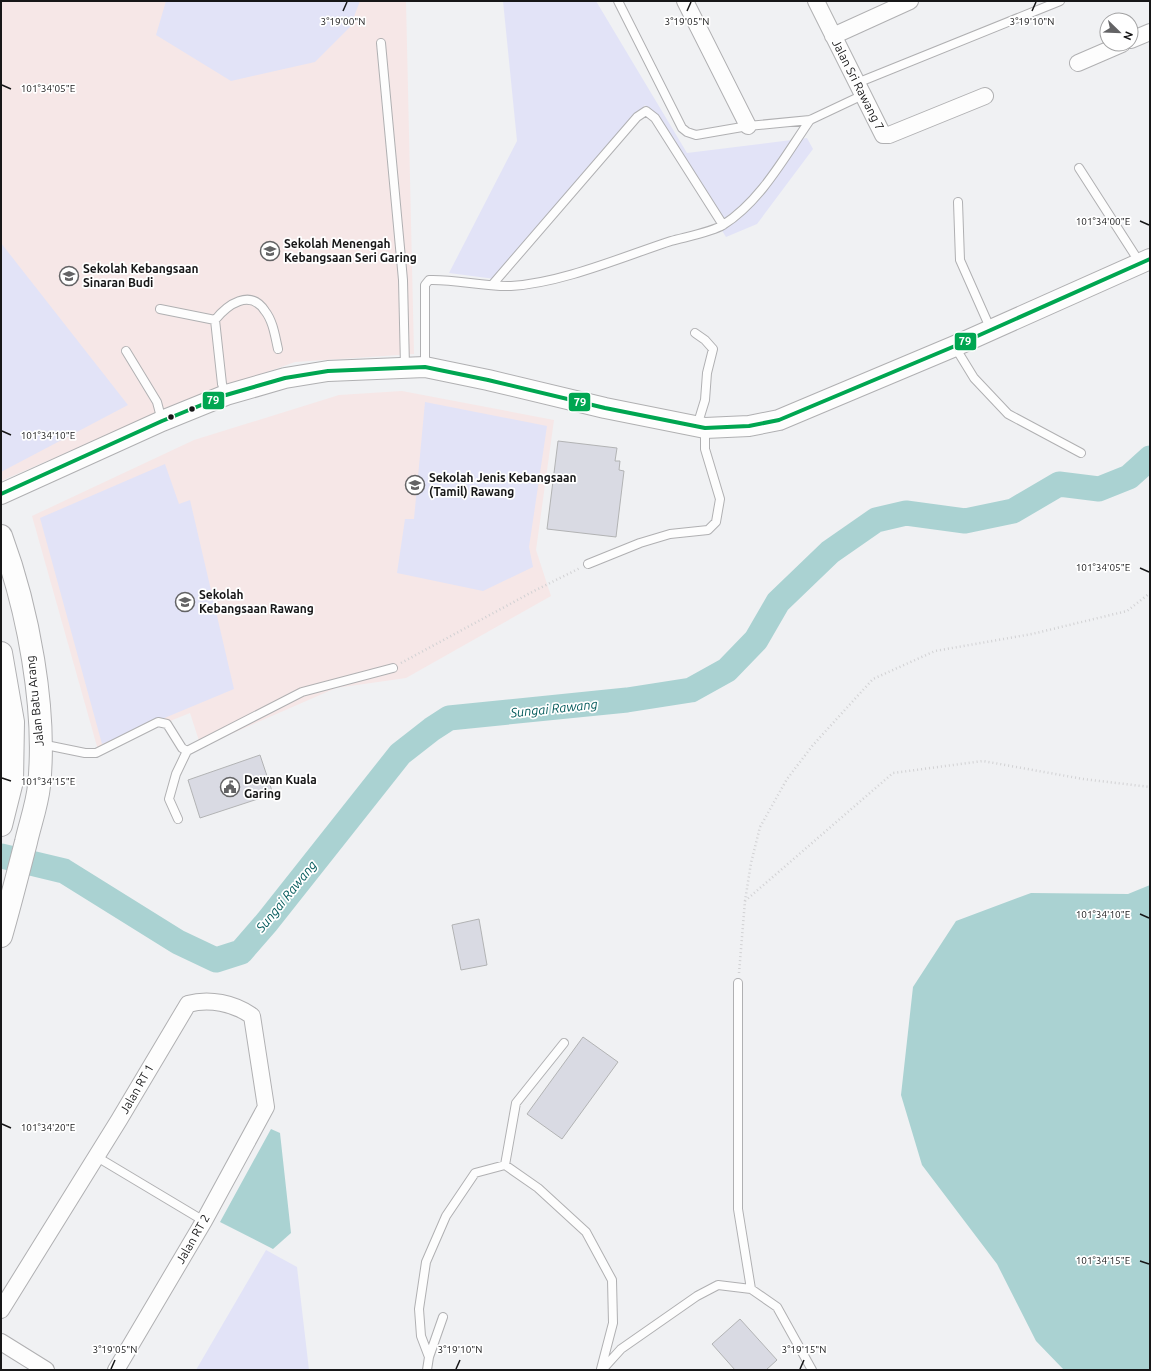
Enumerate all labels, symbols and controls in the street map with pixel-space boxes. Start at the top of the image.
north arrow [1099,12,1139,52]
text: 3°19'00"N [321,16,365,27]
text: 3°19'05"N [665,16,709,27]
text: 3°19'10"N [1010,16,1054,27]
text: N [1121,30,1135,42]
street label: Jalan Sri Rawang 7 [830,37,887,132]
text: 101°34'05"E [21,83,76,94]
text: 101°34'00"E [1076,216,1131,227]
place label: Sekolah Menengah Kebangsaan Seri Garing [284,237,417,264]
school or university icon: Sekolah Menengah Kebangsaan Seri Garing [259,240,281,262]
place label: Sekolah Kebangsaan Sinaran Budi [83,262,198,289]
school or university icon: Sekolah Kebangsaan Sinaran Budi [58,265,80,287]
line badge: 79 [954,332,977,351]
text: 79 [959,335,971,347]
line badge: 79 [202,391,225,410]
line badge: 79 [568,392,591,412]
text: 79 [207,394,219,406]
text: 79 [574,396,586,408]
unlabelled marker [187,404,197,414]
unlabelled marker [166,412,176,422]
text: 101°34'10"E [21,430,76,441]
place label: Sekolah Jenis Kebangsaan (Tamil) Rawang [429,471,576,499]
school or university icon: Sekolah Jenis Kebangsaan (Tamil) Rawang [404,474,426,496]
text: 101°34'05"E [1076,562,1131,573]
place label: Sekolah Kebangsaan Rawang [199,588,314,615]
school or university icon: Sekolah Kebangsaan Rawang [174,591,196,613]
street label: Jalan Batu Arang [23,655,46,747]
water label: Sungai Rawang [509,696,598,720]
place label: Dewan Kuala Garing [244,773,317,800]
text: 101°34'15"E [21,776,76,787]
public building icon: Dewan Kuala Garing [219,776,241,798]
water label: Sungai Rawang [252,858,319,935]
text: 101°34'10"E [1076,909,1131,920]
street label: Jalan RT 1 [117,1062,156,1116]
text: 101°34'20"E [21,1122,76,1133]
street label: Jalan RT 2 [173,1212,212,1266]
text: 101°34'15"E [1076,1255,1131,1266]
text: 3°19'05"N [93,1344,137,1355]
text: 3°19'10"N [438,1344,482,1355]
text: 3°19'15"N [782,1344,826,1355]

